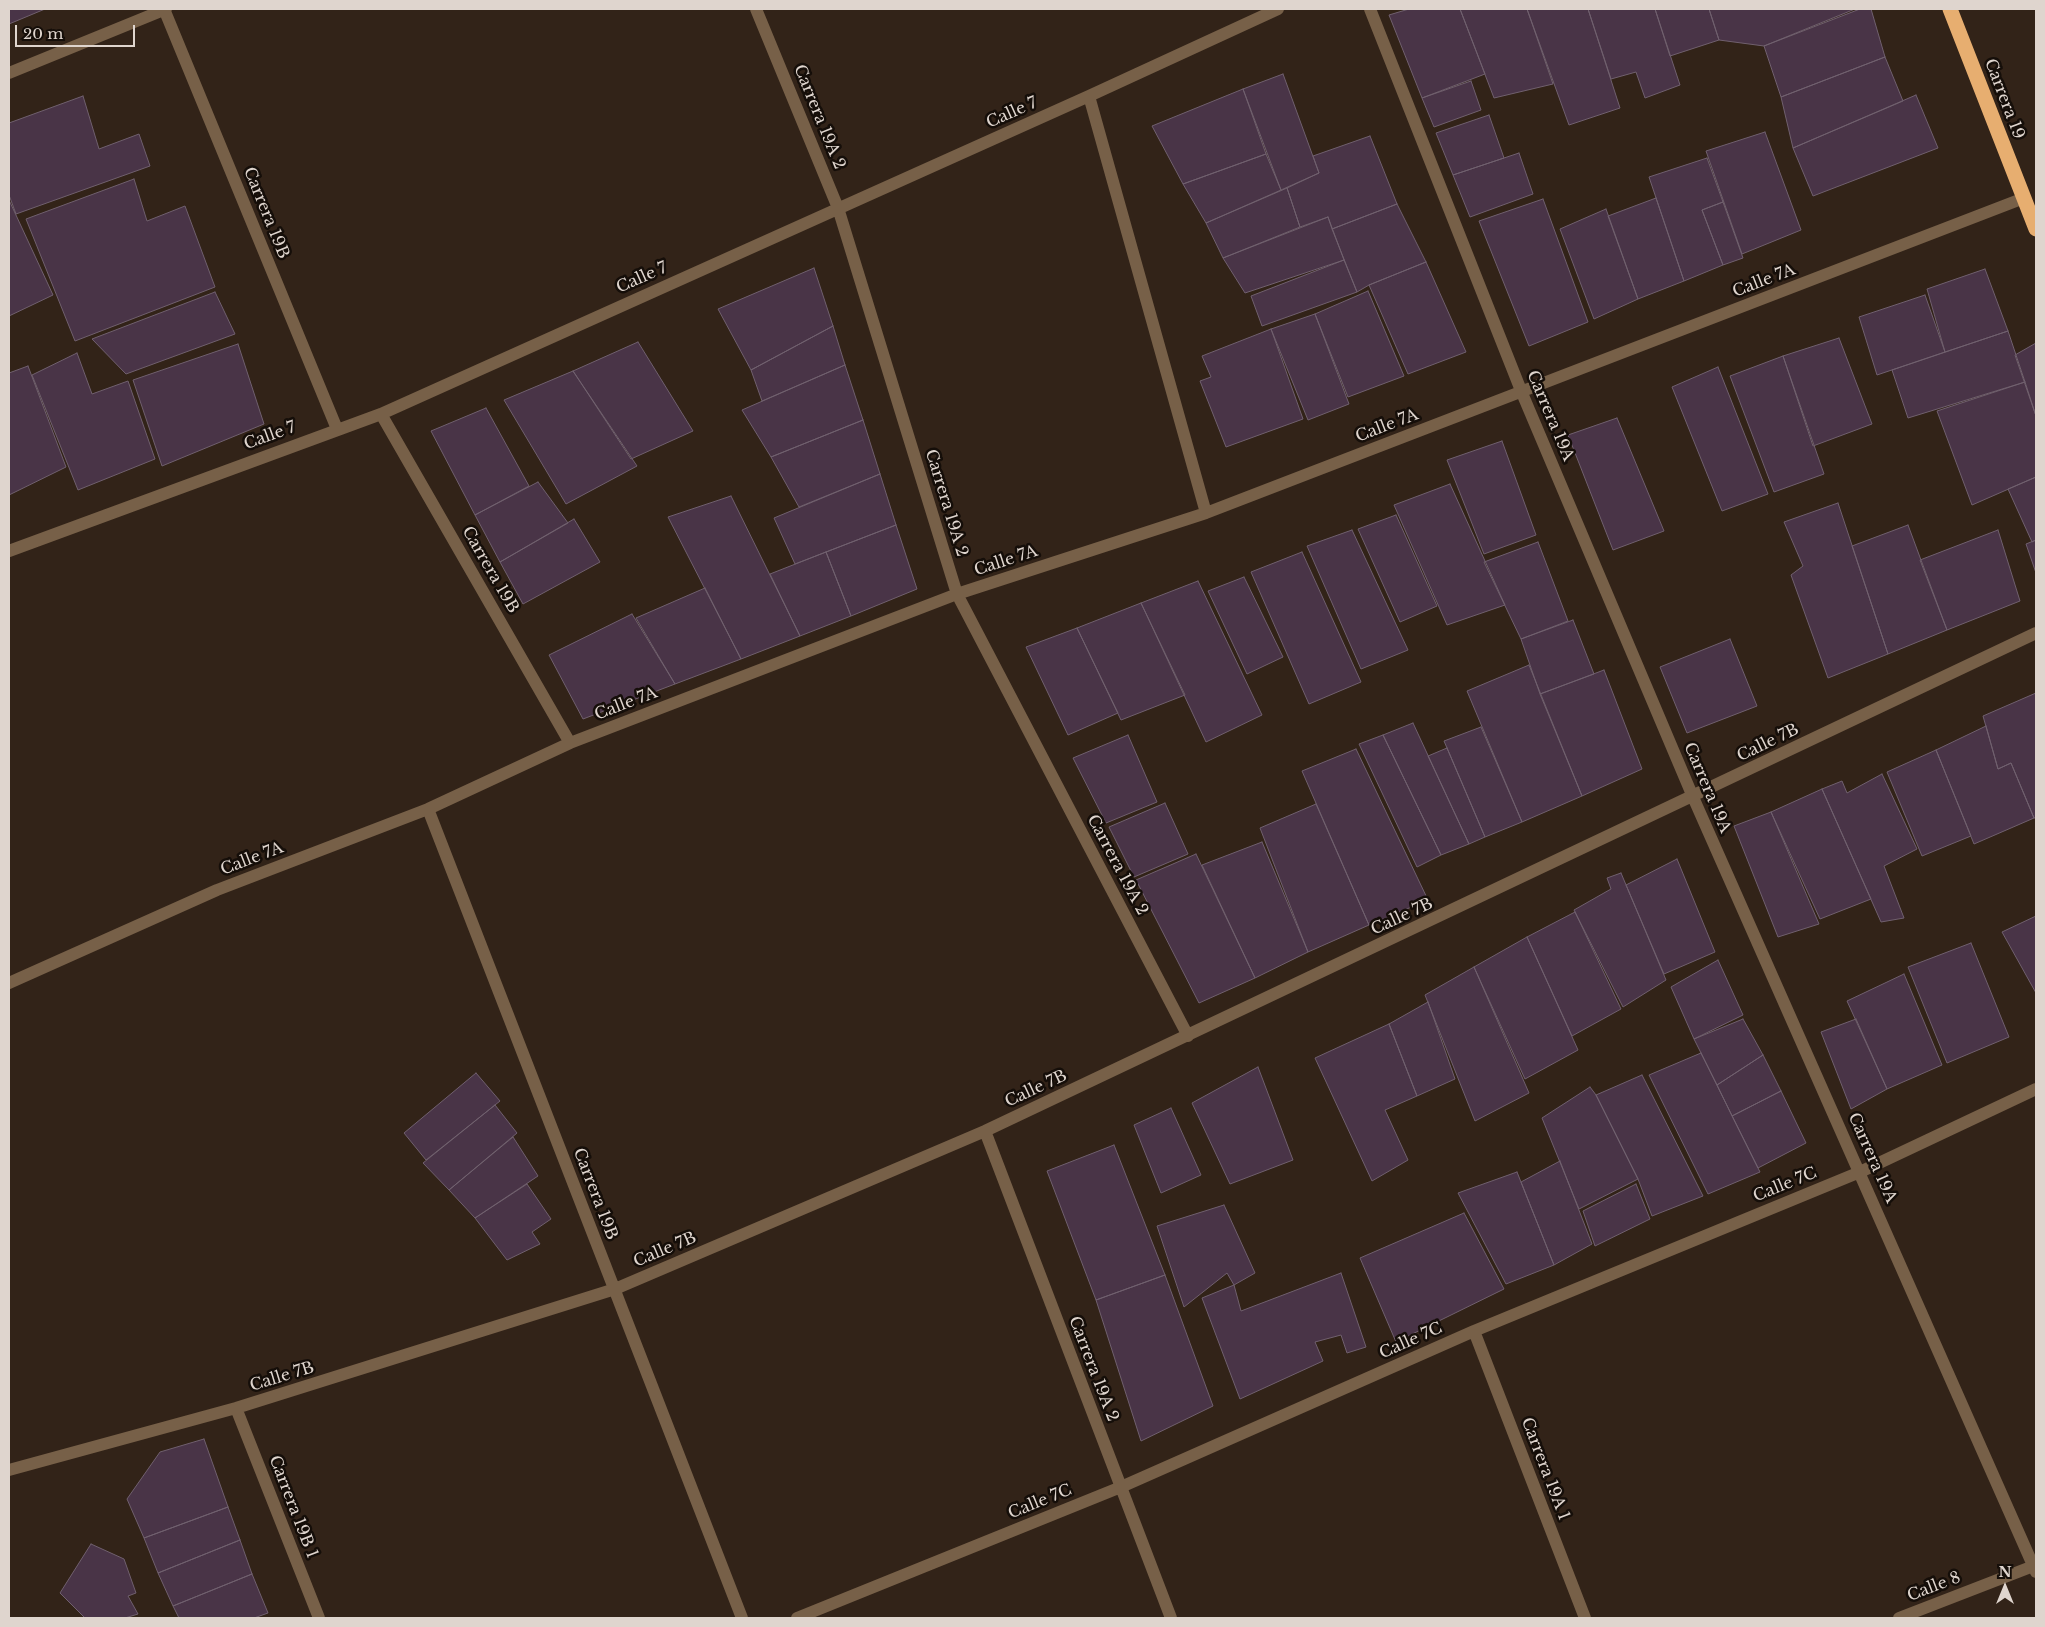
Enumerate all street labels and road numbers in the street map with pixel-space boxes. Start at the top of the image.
street label: Carrera 19 [1980,56,2028,142]
street label: Carrera 19A 2 [789,62,849,172]
street label: Calle 7 [983,93,1041,133]
street label: Carrera 19B [239,165,293,261]
street label: Calle 7 [613,258,671,298]
street label: Calle 7A [1730,260,1798,302]
street label: Carrera 19A [1522,368,1578,464]
street label: Calle 7A [1353,405,1421,447]
street label: Calle 7 [241,418,299,454]
street label: Carrera 19A 2 [921,447,971,559]
street label: Carrera 19B [458,523,522,617]
street label: Calle 7A [972,542,1040,580]
street label: Calle 7A [592,683,660,725]
street label: Calle 7B [1734,720,1802,766]
street label: Carrera 19A [1679,740,1735,836]
street label: Carrera 19A 2 [1082,812,1152,918]
street label: Calle 7A [218,838,286,880]
street label: Calle 7B [1368,894,1436,940]
street label: Calle 7B [1002,1066,1070,1112]
street label: Carrera 19A [1844,1110,1900,1206]
street label: Carrera 19B [569,1145,621,1243]
street label: Calle 7C [1750,1164,1820,1206]
street label: Calle 7B [631,1228,699,1272]
street label: Carrera 19A 2 [1064,1314,1122,1424]
street label: Calle 7C [1377,1319,1445,1363]
street label: Calle 7B [248,1358,316,1396]
street label: Carrera 19A 1 [1517,1415,1573,1523]
street label: Carrera 19B 1 [265,1453,321,1561]
street label: Calle 7C [1005,1481,1075,1523]
street label: Calle 8 [1905,1568,1963,1606]

